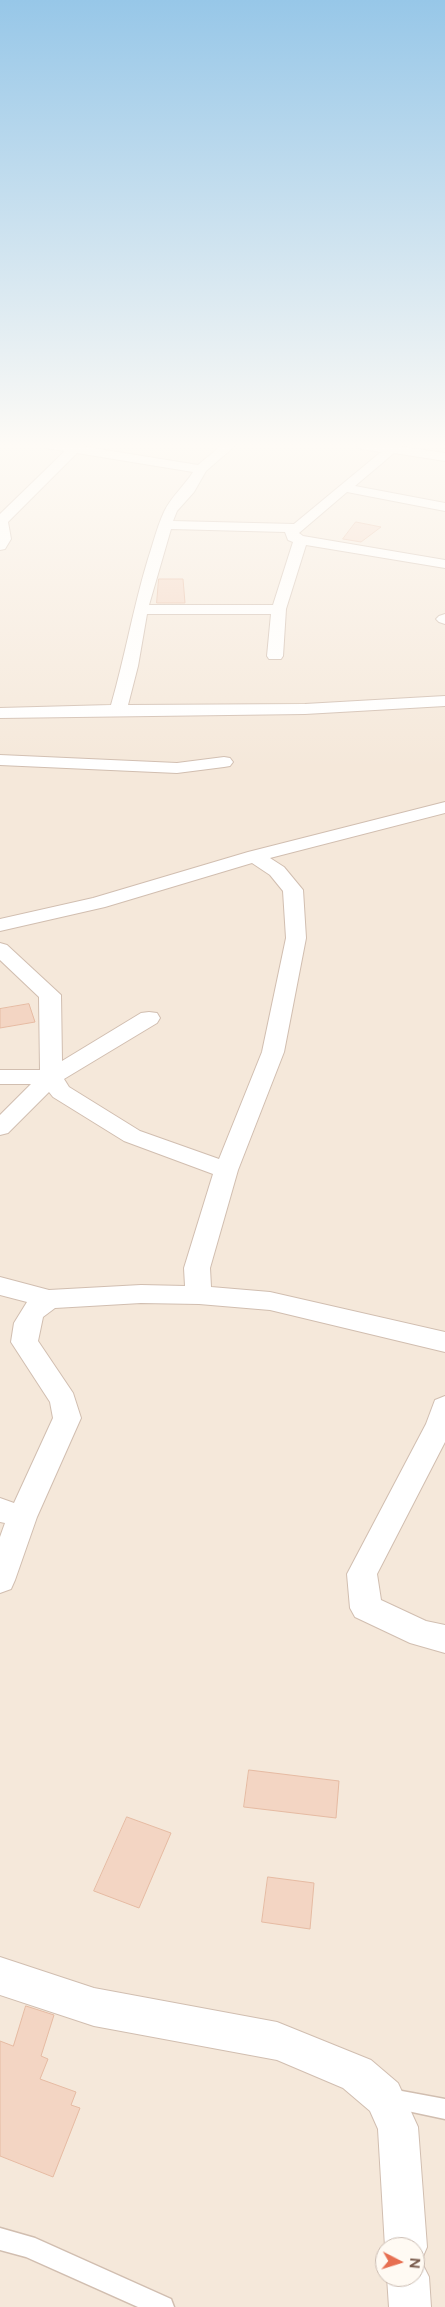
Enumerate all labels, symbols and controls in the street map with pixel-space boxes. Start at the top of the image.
north arrow [375,2237,425,2287]
text: N [406,2257,423,2269]

